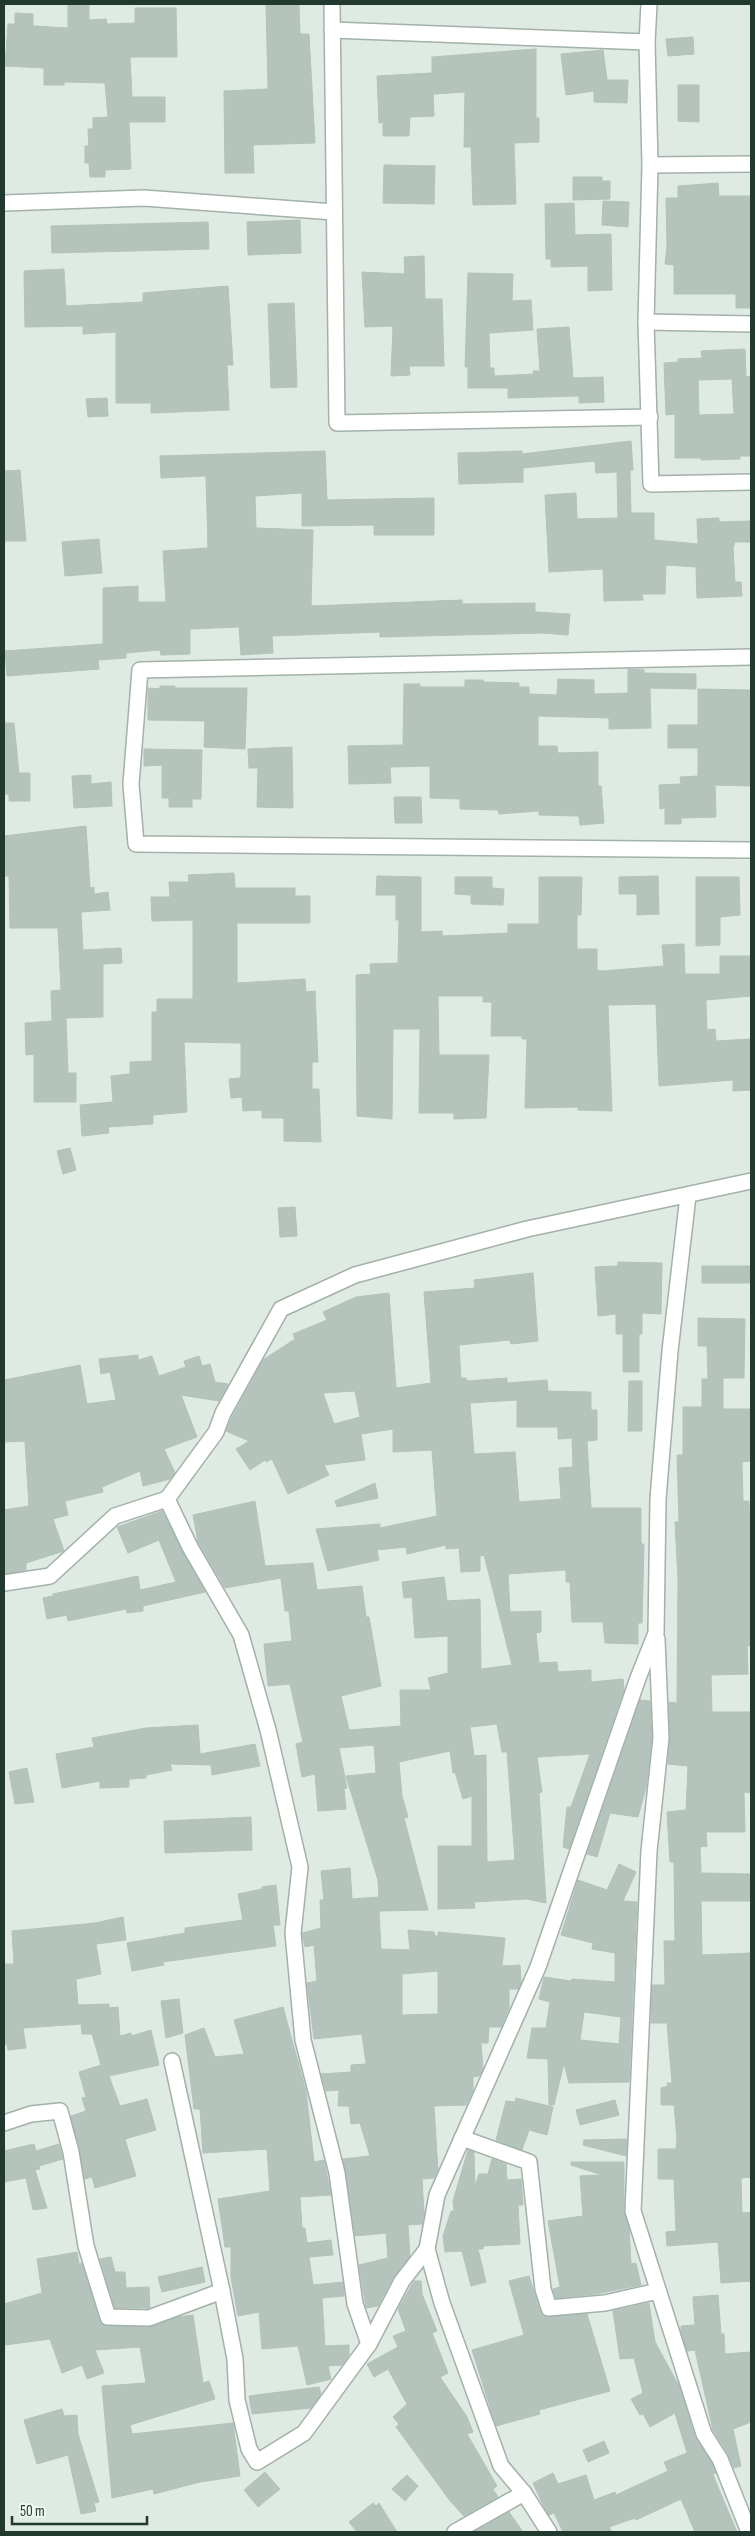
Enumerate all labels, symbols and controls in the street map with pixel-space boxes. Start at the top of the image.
scale bar [12,2494,148,2526]
text: 50 m [20,2502,45,2521]

